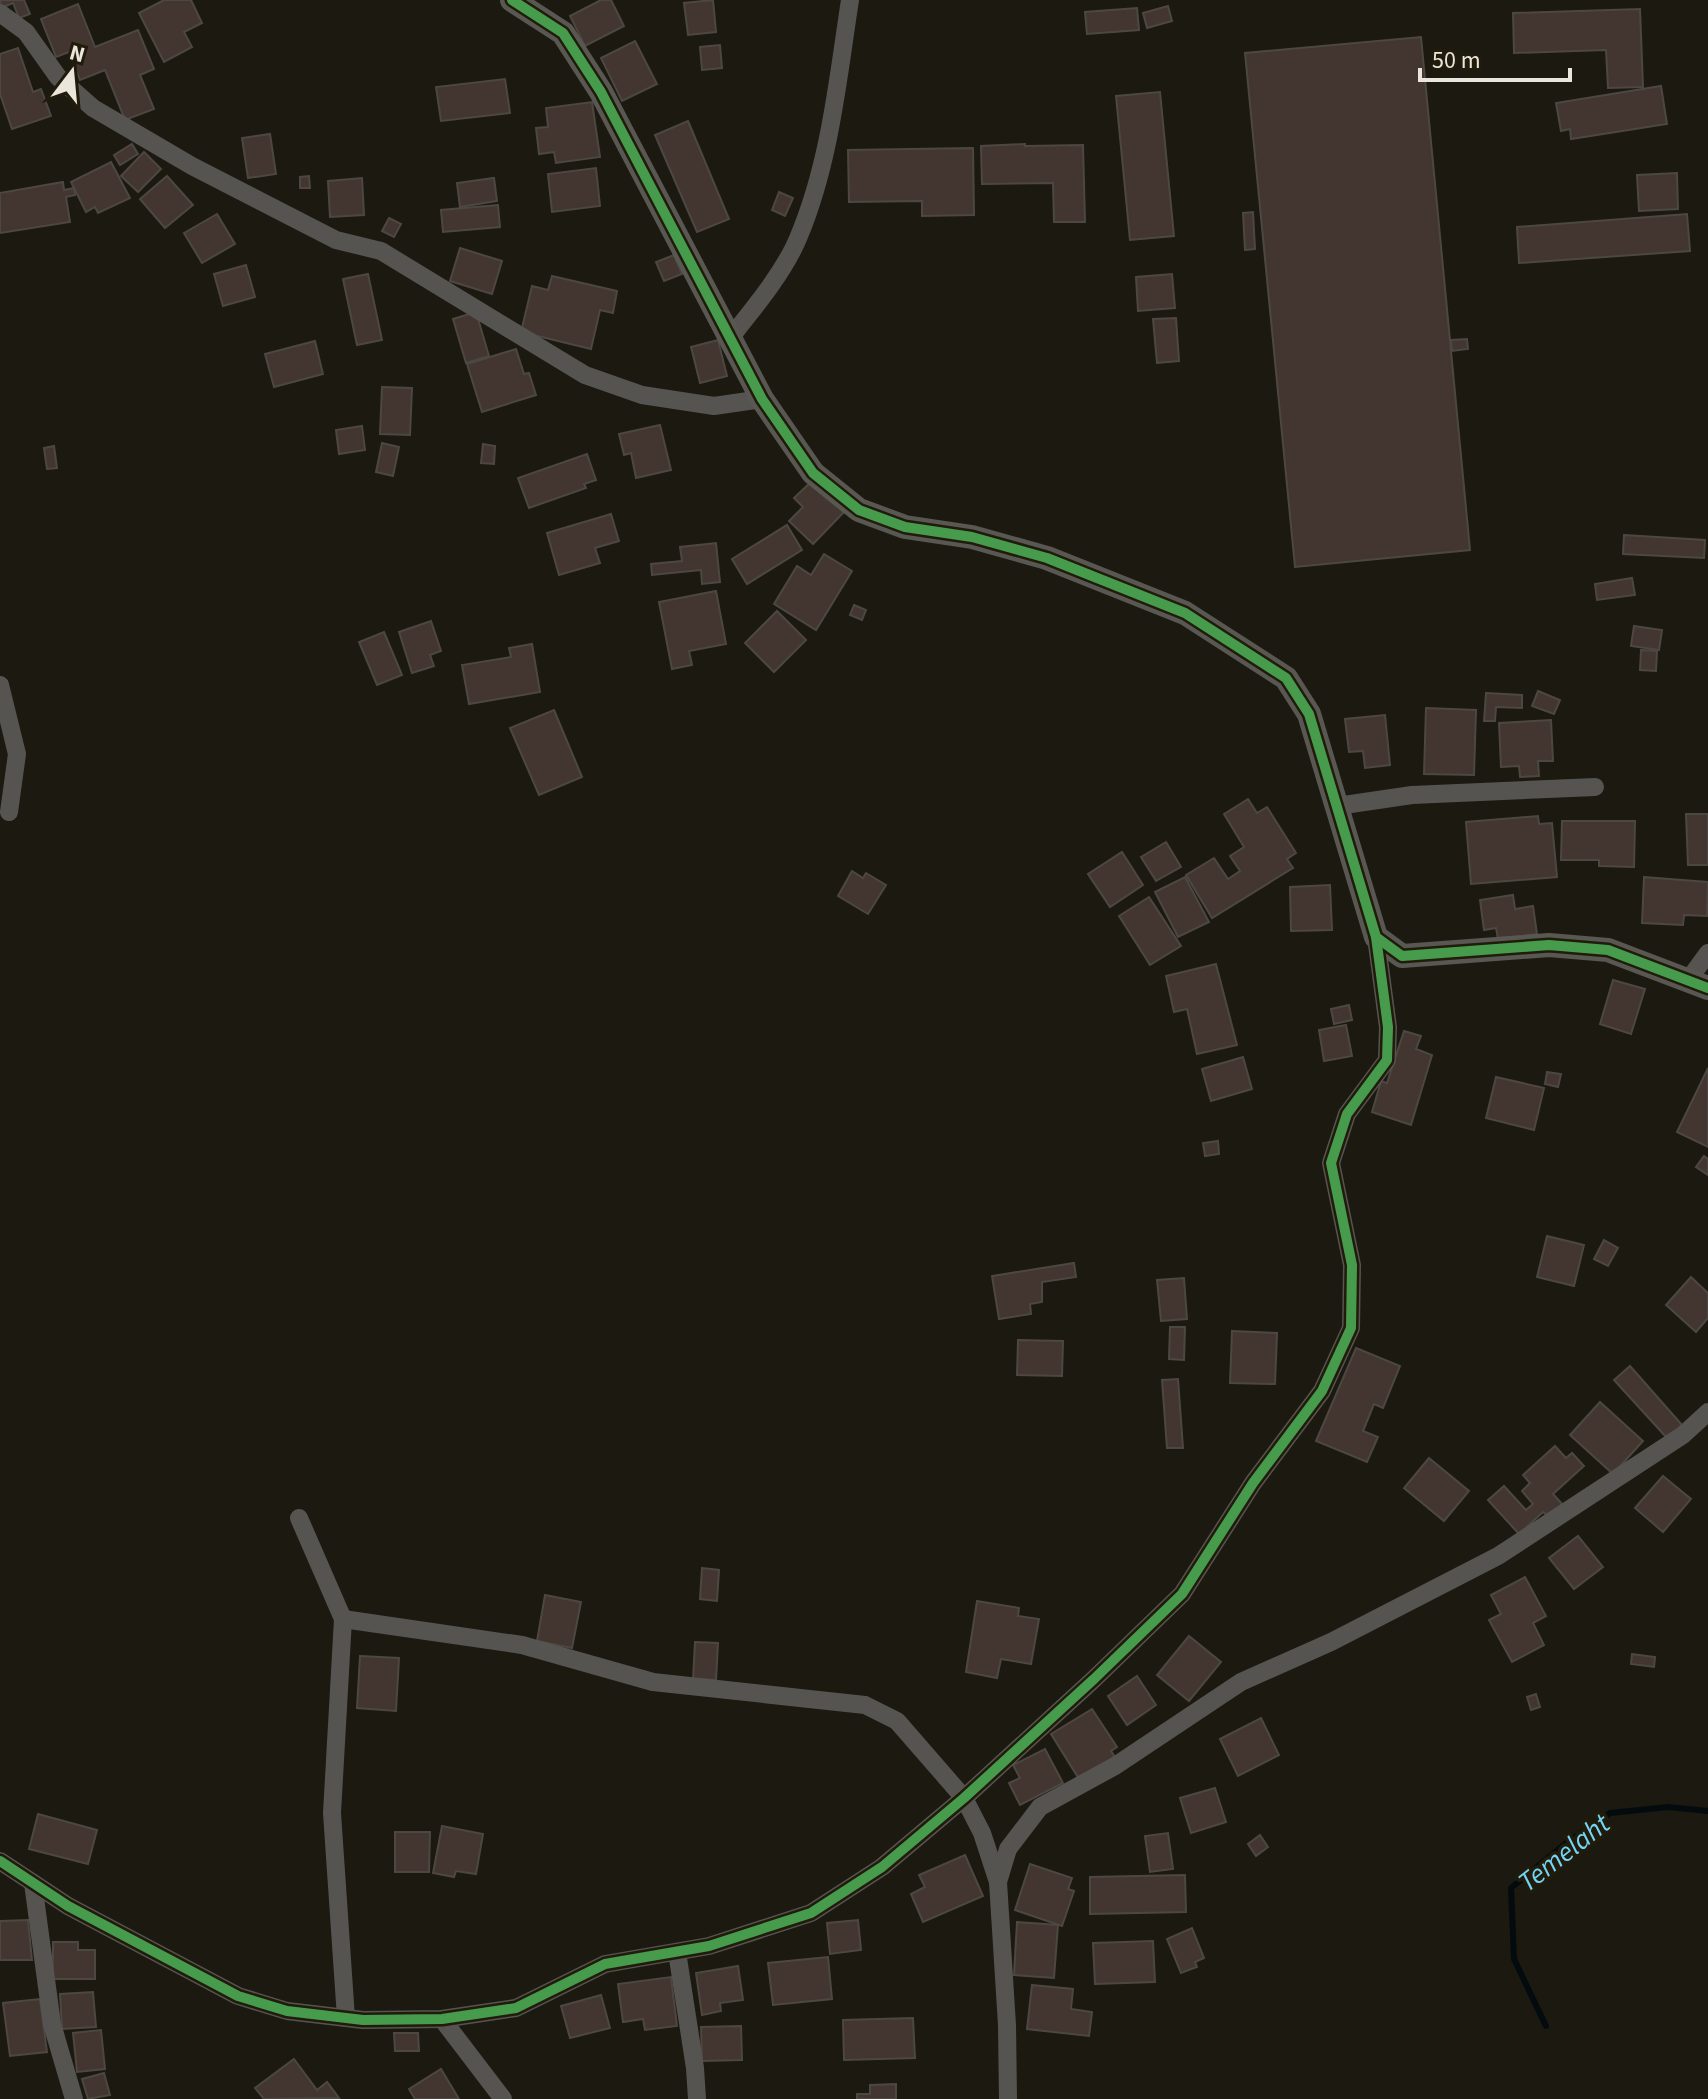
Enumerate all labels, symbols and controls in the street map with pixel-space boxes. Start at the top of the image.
north arrow [32,32,112,112]
scale bar [1420,32,1570,82]
text: N [66,36,89,71]
text: 50 m [1432,43,1481,78]
water label: Temelaht [1509,1804,1619,1902]

